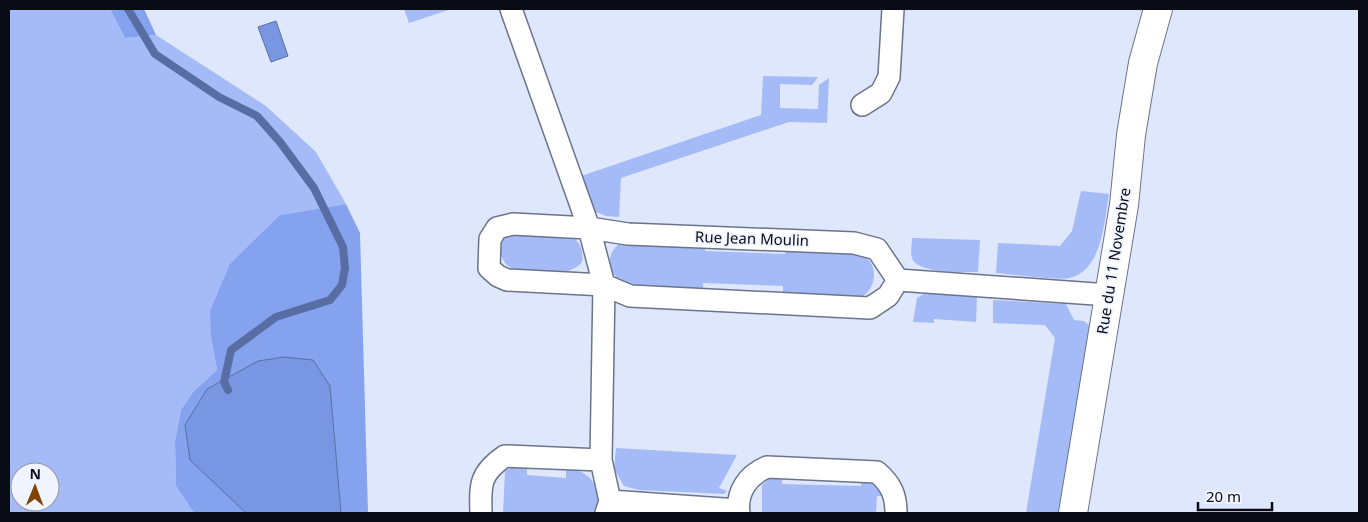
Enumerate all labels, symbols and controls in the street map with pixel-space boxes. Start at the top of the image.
street label: Rue du 11 Novembre [1092,186,1134,336]
street label: Rue Jean Moulin [695,226,809,250]
north arrow [10,462,60,512]
text: N [29,464,41,483]
scale bar [1198,480,1272,512]
text: 20 m [1206,486,1241,506]

